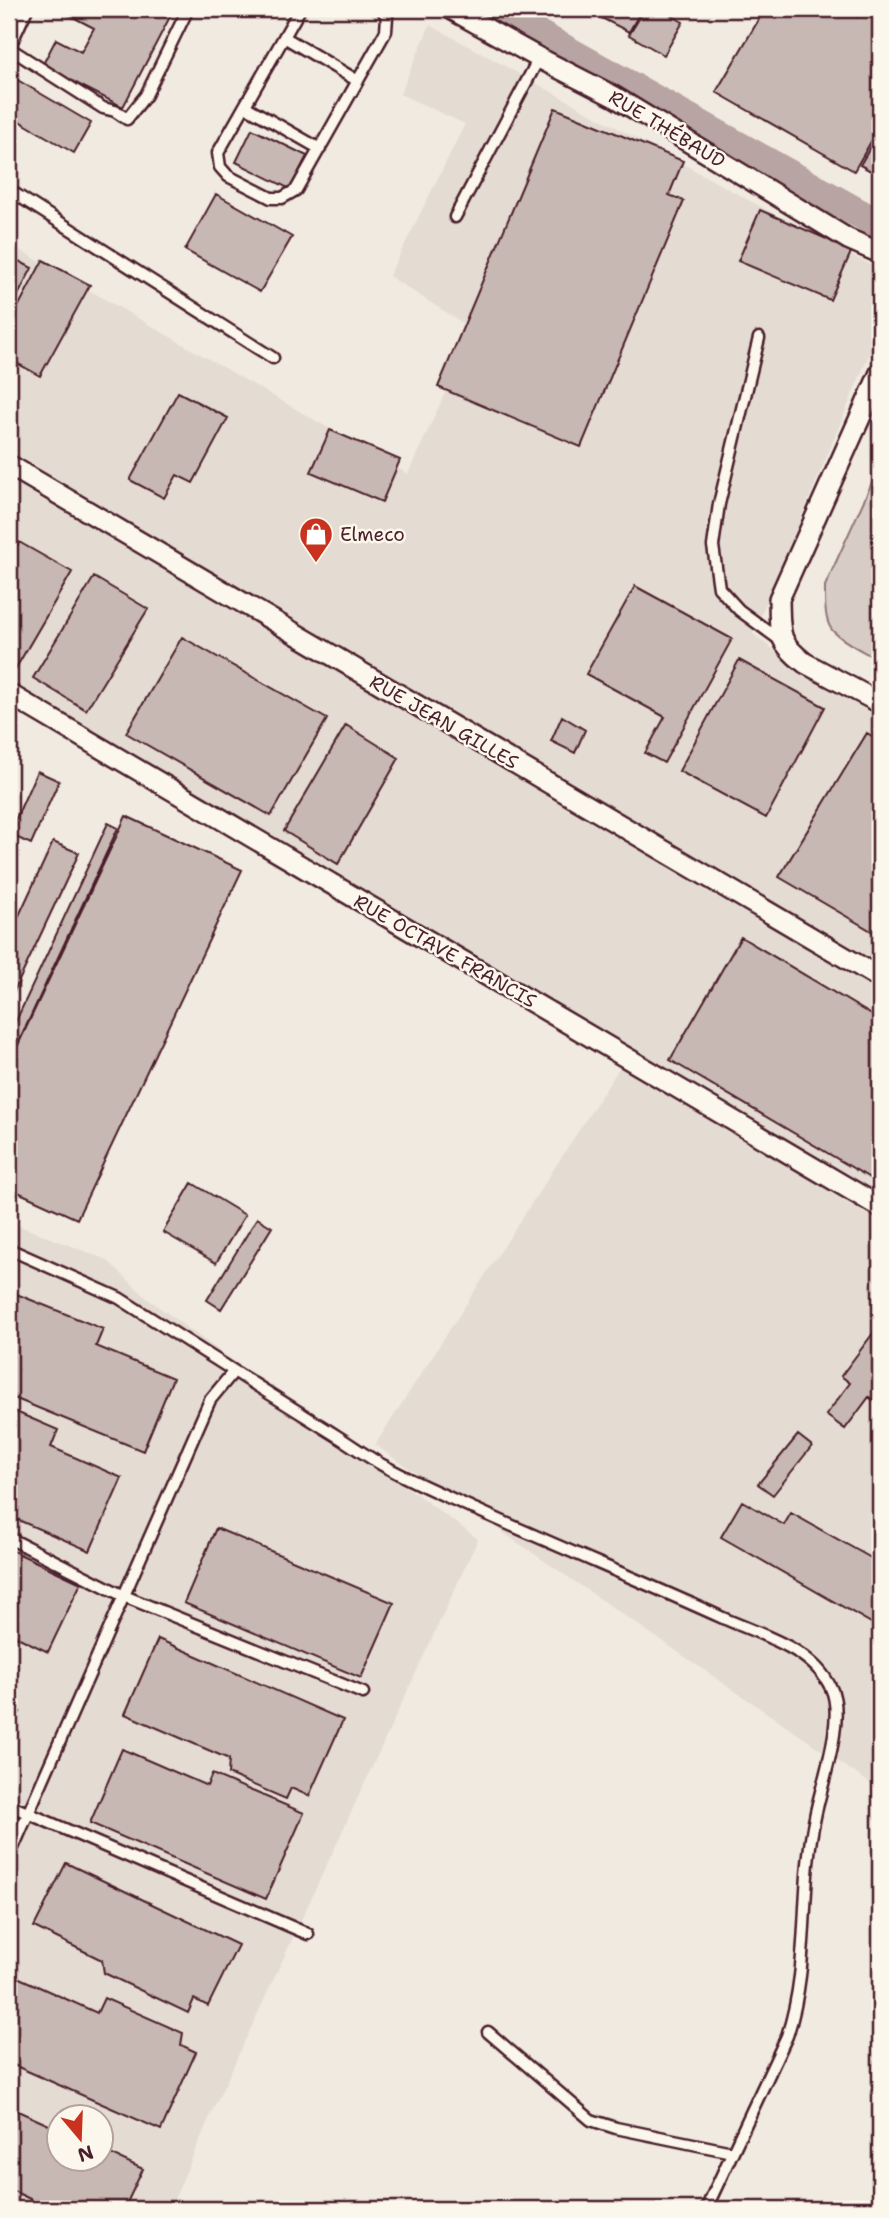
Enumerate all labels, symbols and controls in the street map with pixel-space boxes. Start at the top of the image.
street label: RUE THÉBAUD [604,84,730,174]
shop icon: Elmeco [297,515,335,564]
place label: Elmeco [340,522,405,547]
street label: RUE JEAN GILLES [365,669,523,775]
street label: RUE OCTAVE FRANCIS [349,888,541,1014]
north arrow [46,2102,116,2172]
text: N [74,2139,97,2168]

